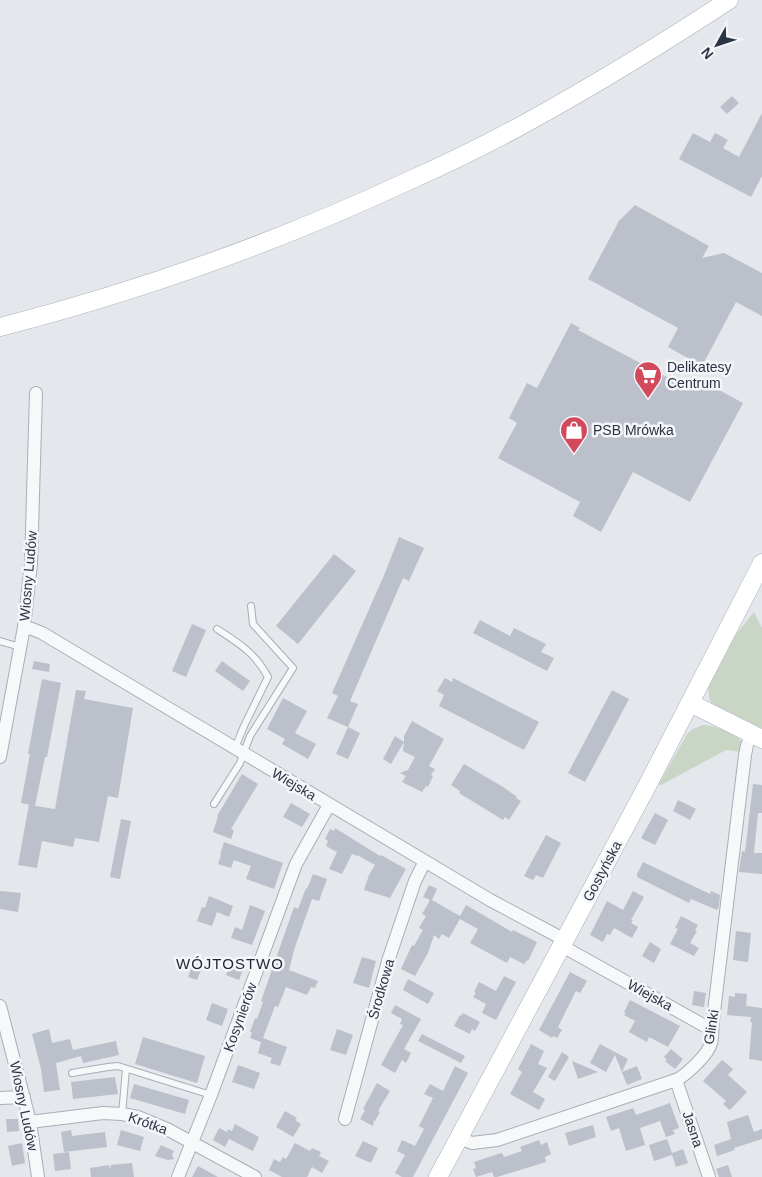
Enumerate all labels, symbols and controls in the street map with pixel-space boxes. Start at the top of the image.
north arrow [692,20,742,70]
text: N [698,44,716,62]
place label: Delikatesy Centrum [667,359,732,391]
supermarket icon: Delikatesy Centrum [633,360,663,399]
shop icon: PSB Mrówka [559,415,589,454]
place label: PSB Mrówka [593,422,674,438]
street label: Wiosny Ludów [16,529,40,622]
street label: Wiejska [269,765,319,804]
street label: Gostyńska [579,838,625,904]
district label: WÓJTOSTWO [176,955,284,972]
street label: Środkowa [364,956,397,1021]
street label: Wiejska [625,976,675,1014]
street label: Kosynierów [220,979,260,1054]
street label: Glinki [700,1008,722,1046]
street label: Wiosny Ludów [7,1060,41,1153]
street label: Krótka [126,1109,170,1138]
street label: Jasna [679,1109,707,1149]

